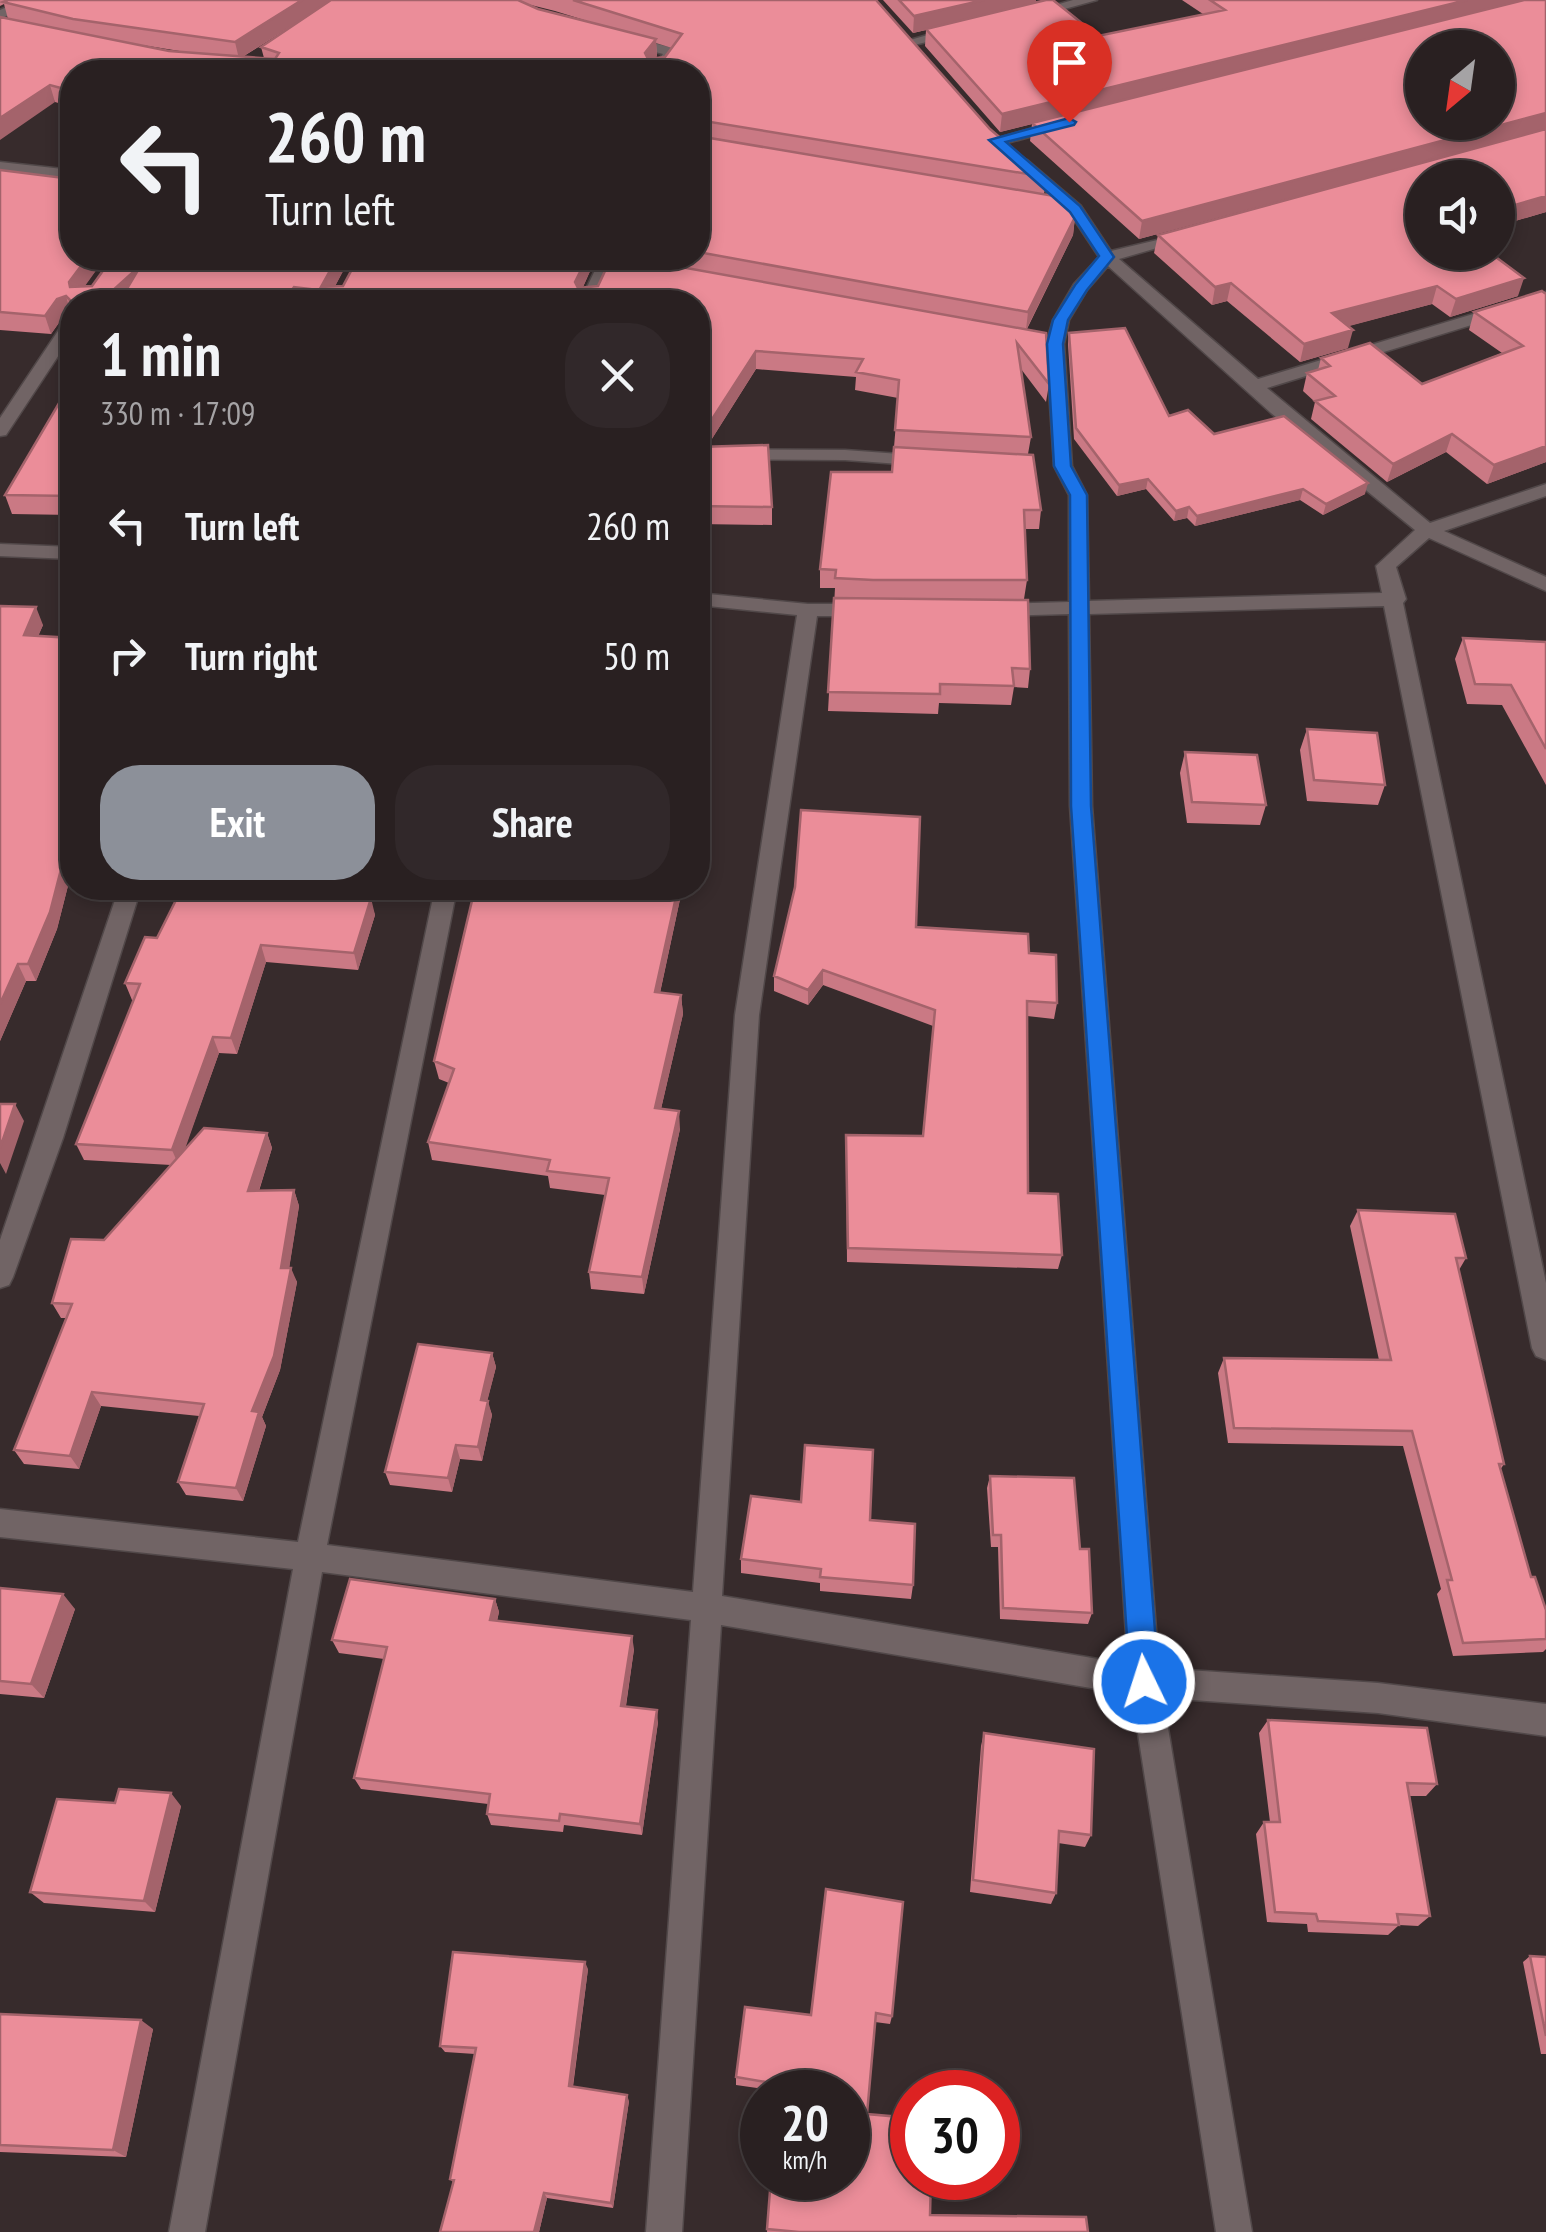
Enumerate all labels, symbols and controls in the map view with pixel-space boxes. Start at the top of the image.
pin [1027,20,1112,123]
north arrow [1405,30,1515,140]
map controls [1405,30,1515,270]
icon: arrive [1042,35,1097,90]
text: 260 m [265,91,426,181]
icon: left [100,100,230,230]
button: sound [1405,160,1515,270]
text: Turn left [265,179,395,237]
text: 1 min [100,315,221,393]
button: close [565,323,670,428]
text: 330 m · 17:09 [100,392,255,434]
icon: left [100,498,155,553]
text: Turn left [185,501,299,550]
text: 260 m [586,501,670,550]
icon: right [100,628,155,683]
text: Turn right [185,631,317,680]
text: 50 m [603,631,670,680]
button: Exit [100,765,375,880]
button: Share [395,765,670,880]
position arrow [1092,1630,1196,1734]
speed limit sign: 30 [890,2070,1020,2200]
text: 20 [781,2090,829,2155]
text: km/h [783,2144,827,2176]

